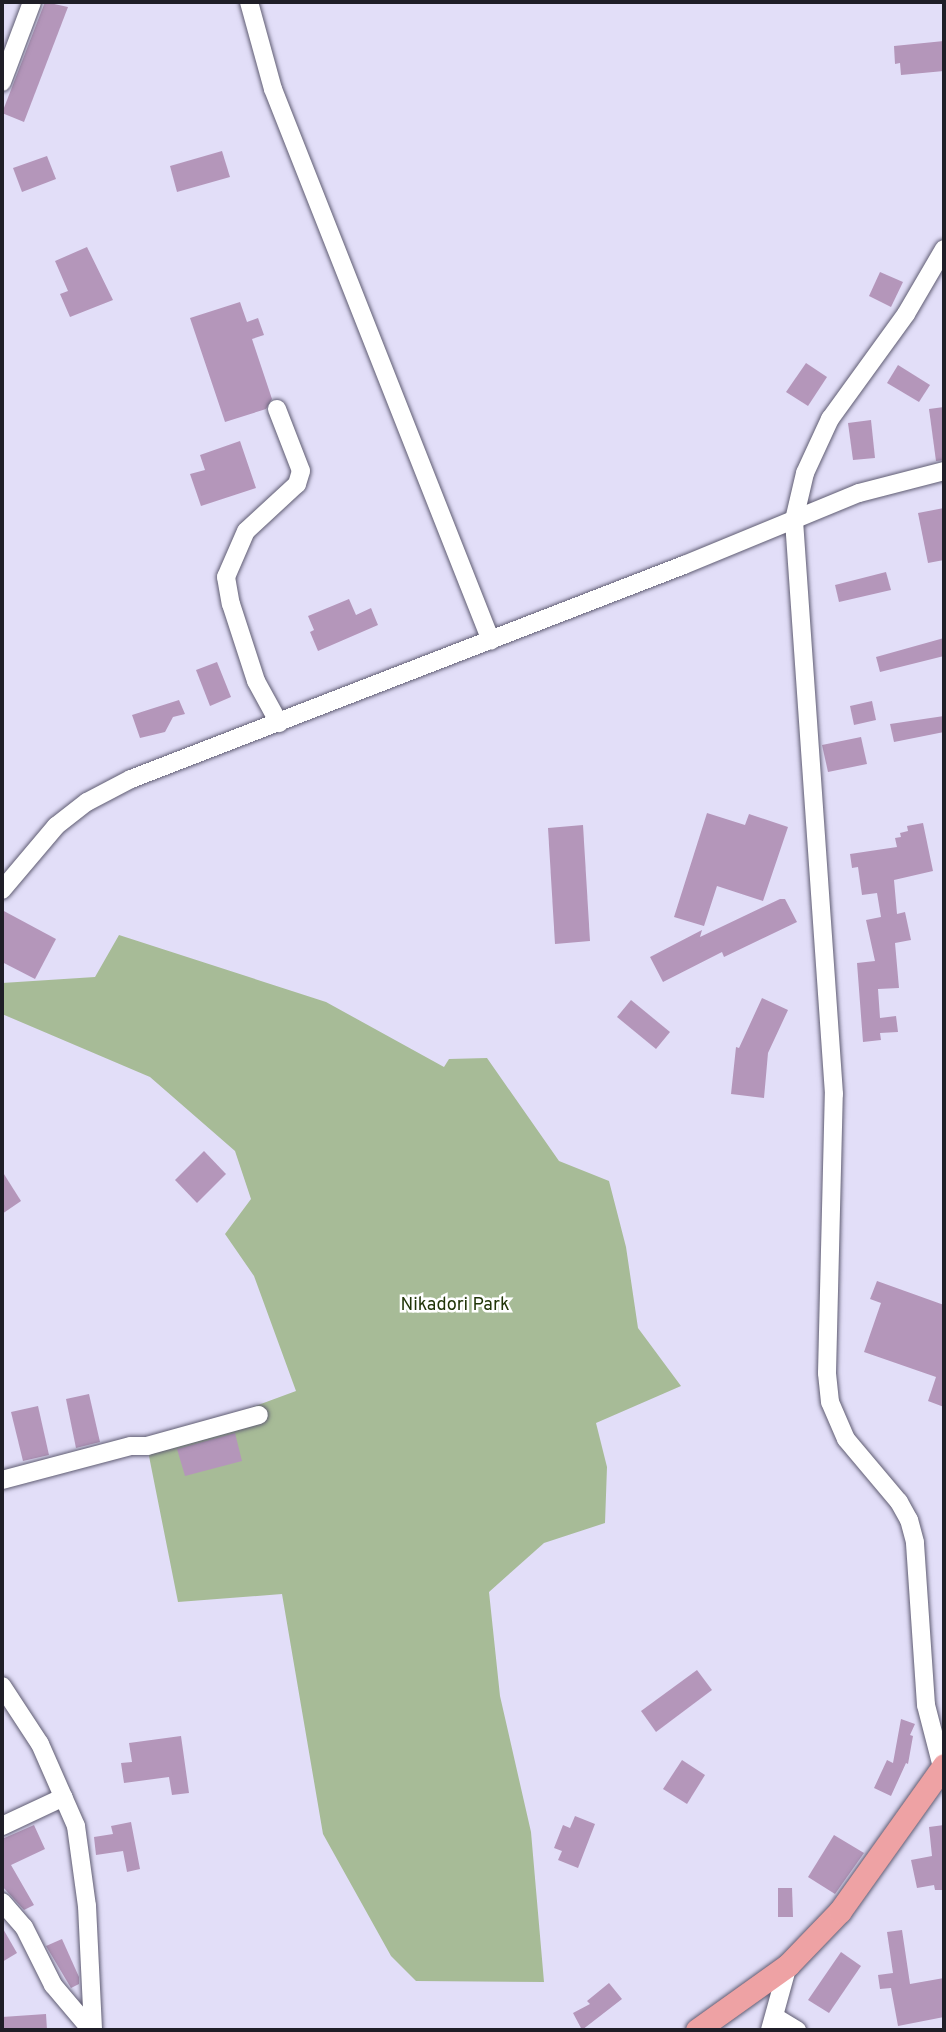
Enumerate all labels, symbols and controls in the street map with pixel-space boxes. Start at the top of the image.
park label: Nikadori Park [400,1295,510,1317]

